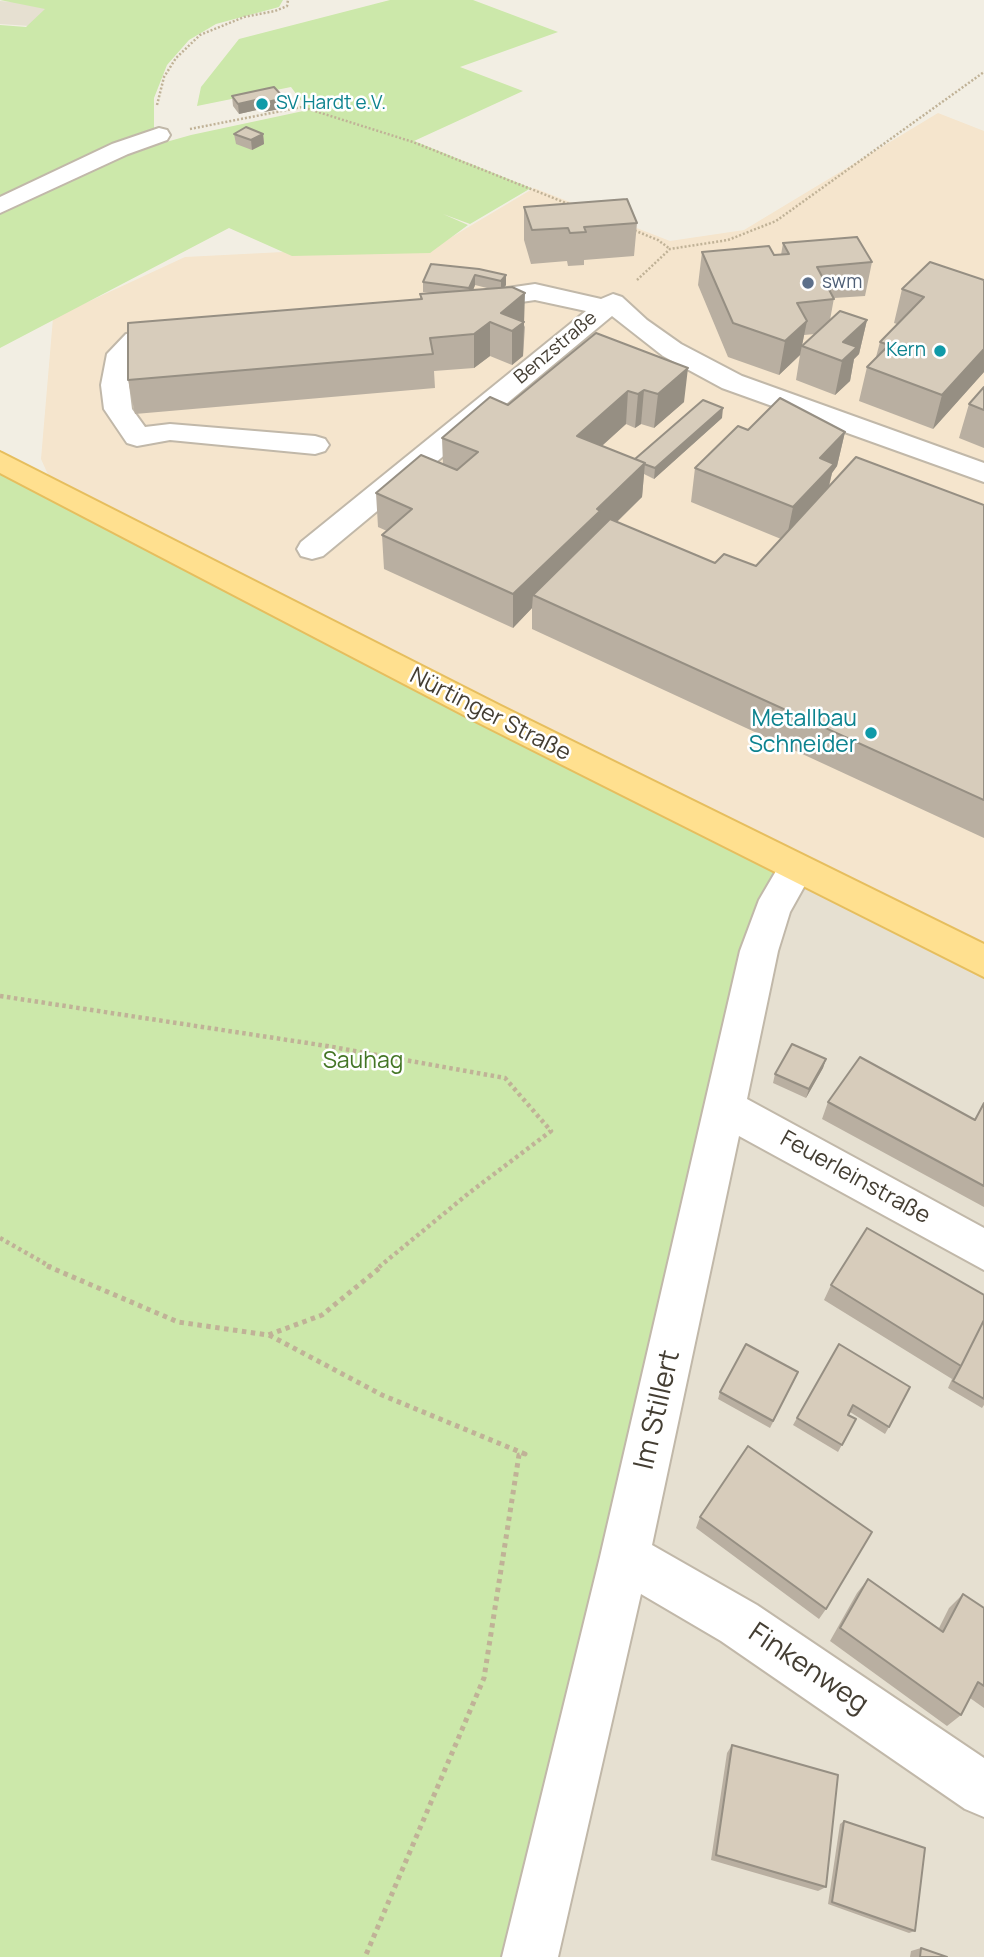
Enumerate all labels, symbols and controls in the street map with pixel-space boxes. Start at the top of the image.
place label: SV Hardt e.V. [276,93,386,115]
marker: SV Hardt e.V. [254,96,270,112]
place label: swm [822,272,862,294]
marker: swm [800,275,816,291]
street label: Benzstraße [510,307,602,389]
place label: Kern [886,340,926,362]
marker: Kern [932,343,948,359]
street label: Nürtinger Straße [405,663,575,767]
place label: Metallbau Schneider [749,706,857,760]
marker: Metallbau Schneider [863,725,879,741]
park label: Sauhag [323,1048,403,1076]
street label: Feuerleinstraße [775,1125,935,1231]
street label: Im Stillert [628,1347,688,1473]
street label: Finkenweg [742,1617,874,1721]

